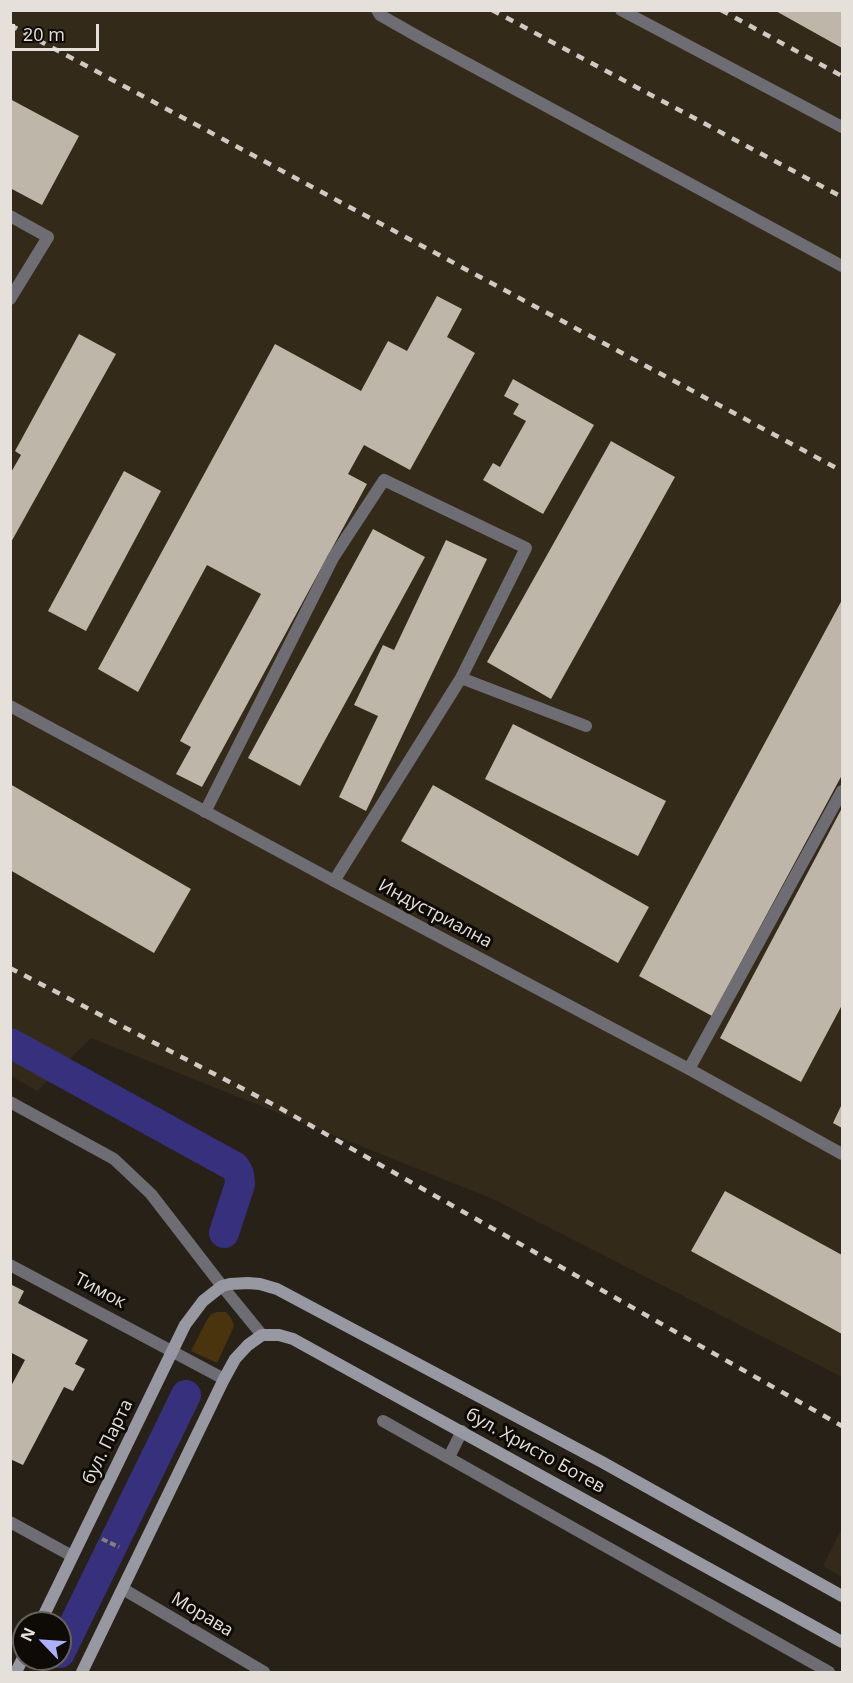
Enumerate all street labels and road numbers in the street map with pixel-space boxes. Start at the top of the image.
street label: Индустриална [374,875,496,953]
street label: Тимок [71,1269,129,1313]
street label: бул. Парта [78,1396,138,1488]
street label: бул. Христо Ботев [462,1404,608,1498]
street label: Морава [167,1588,237,1642]

